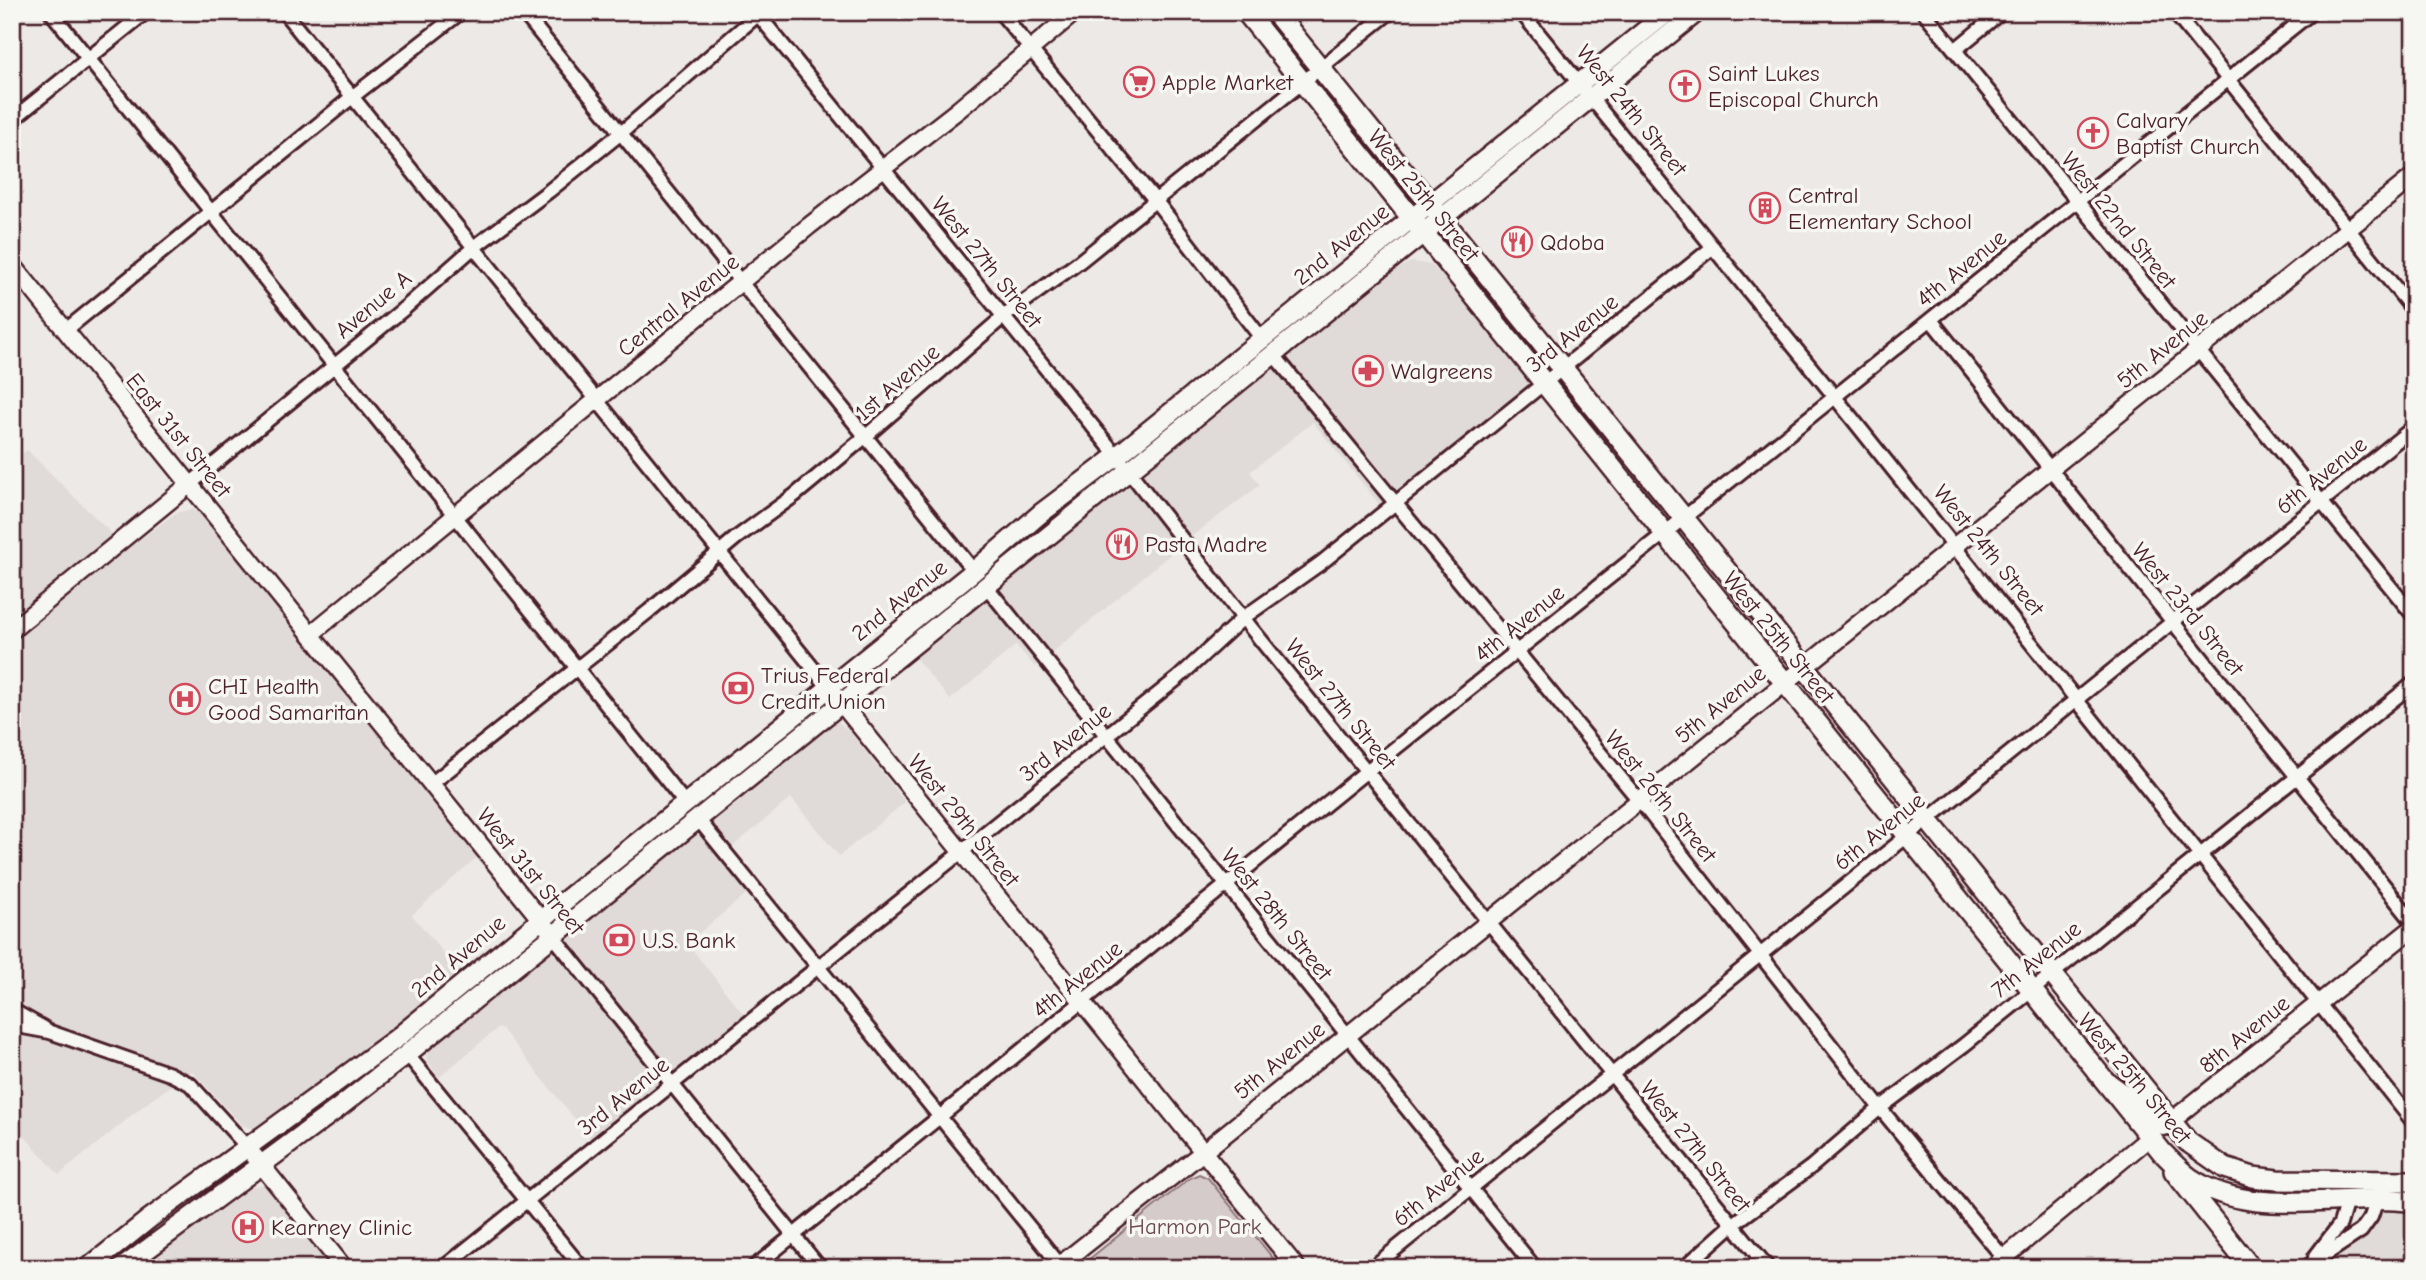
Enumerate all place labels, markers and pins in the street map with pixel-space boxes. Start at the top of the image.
place label: Saint Lukes Episcopal Church [1708,60,1879,113]
supermarket icon: Apple Market [1122,65,1156,99]
place label: Apple Market [1162,69,1294,96]
church icon: Saint Lukes Episcopal Church [1668,69,1702,103]
place label: Calvary Baptist Church [2116,107,2260,160]
church icon: Calvary Baptist Church [2076,116,2110,150]
place label: Central Elementary School [1788,182,1972,235]
building icon: Central Elementary School [1748,191,1782,225]
restaurant icon: Qdoba [1500,225,1534,259]
place label: Qdoba [1540,229,1605,256]
pharmacy icon: Walgreens [1351,354,1385,388]
place label: Walgreens [1391,358,1493,385]
restaurant icon: Pasta Madre [1105,527,1139,561]
place label: Pasta Madre [1145,531,1267,558]
place label: Trius Federal Credit Union [761,662,889,715]
bank icon: Trius Federal Credit Union [721,671,755,705]
place label: CHI Health Good Samaritan [208,673,369,726]
hospital icon: CHI Health Good Samaritan [168,682,202,716]
bank icon: U.S. Bank [602,923,636,957]
place label: U.S. Bank [642,927,735,954]
hospital icon: Kearney Clinic [231,1210,265,1244]
place label: Kearney Clinic [271,1214,412,1241]

